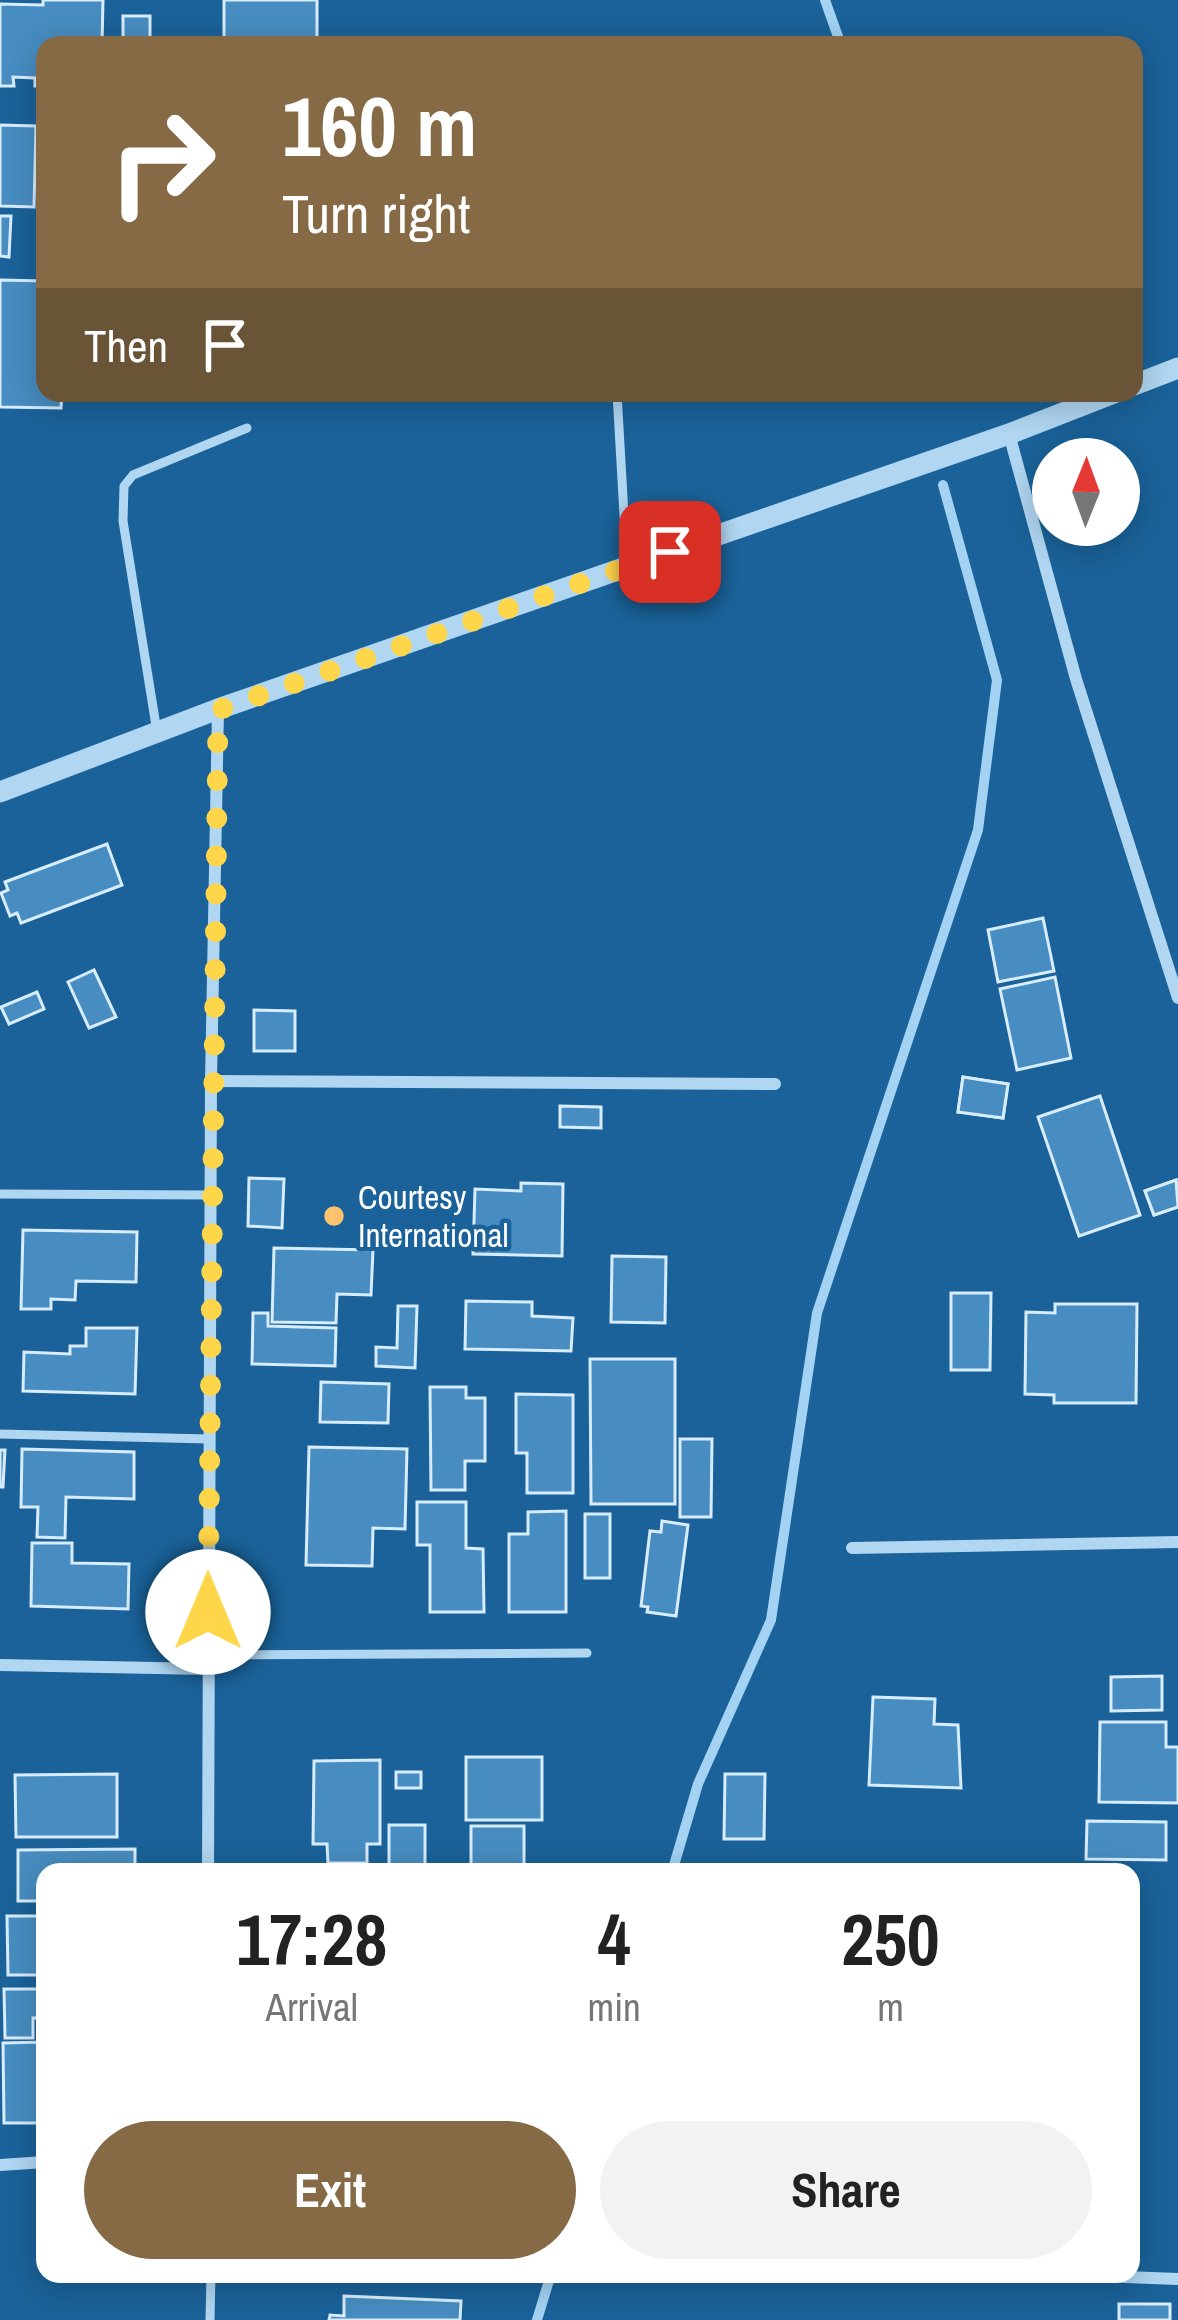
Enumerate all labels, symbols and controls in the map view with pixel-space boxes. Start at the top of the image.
text: 160 m [282,69,477,182]
icon: right [84,84,240,240]
text: Turn right [282,177,470,250]
icon: arrive [192,312,258,378]
text: Then [84,315,168,376]
north arrow [1032,438,1140,546]
map controls [1032,438,1140,546]
pin [619,501,721,603]
icon: arrive [637,519,703,585]
place label: Courtesy International [358,1175,508,1257]
marker: Courtesy International [321,1203,347,1229]
position arrow [145,1549,271,1675]
text: 17:28 [236,1890,387,1987]
text: 4 [598,1890,631,1987]
text: 250 [841,1890,940,1987]
text: Arrival [266,1981,358,2033]
text: min [588,1981,641,2033]
text: m [877,1981,904,2033]
button: Exit [84,2121,576,2259]
button: Share [600,2121,1092,2259]

